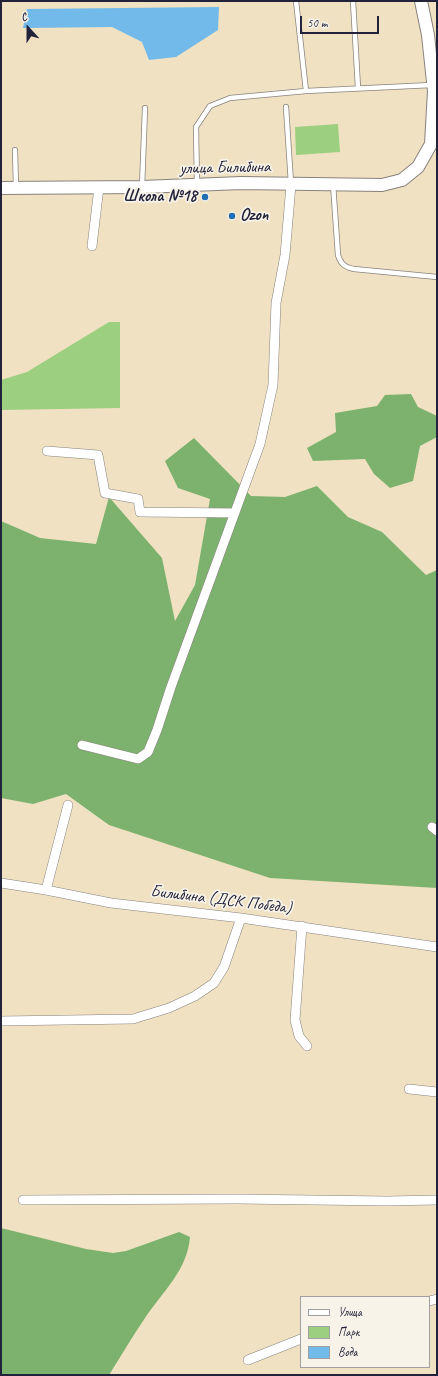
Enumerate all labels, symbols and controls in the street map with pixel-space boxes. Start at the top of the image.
north arrow [8,8,48,48]
scale bar [302,8,381,34]
text: С [19,9,29,24]
text: 50 m [307,15,327,31]
street label: улица Билибина [179,157,271,179]
place label: Школа №18 [123,187,197,207]
marker: Школа №18 [200,192,210,202]
place label: Ozon [240,206,268,226]
marker: Ozon [227,211,237,221]
street label: Билибина (ДСК Победа) [149,881,293,919]
legend [300,1296,430,1368]
text: Улица [338,1304,362,1320]
text: Парк [338,1324,359,1340]
text: Вода [338,1344,357,1360]

